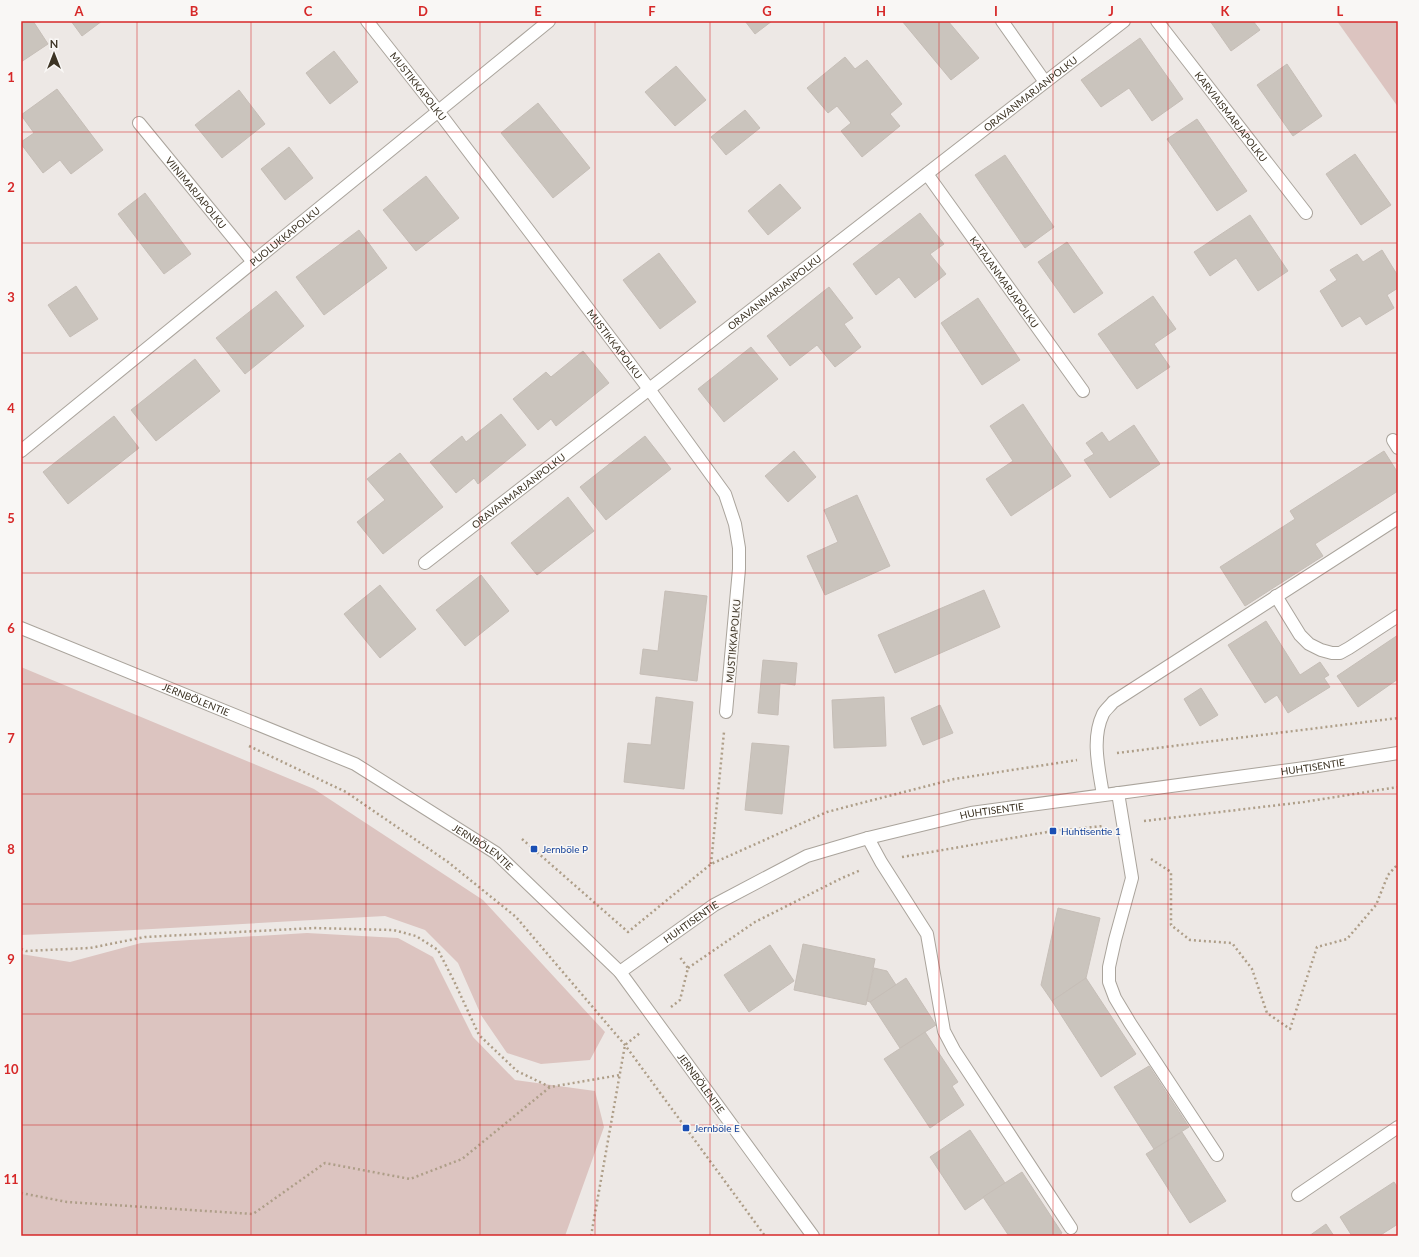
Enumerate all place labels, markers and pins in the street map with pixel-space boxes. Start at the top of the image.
place label: Huhtisentie 1 [1061,825,1121,837]
marker: Huhtisentie 1 [1048,826,1058,836]
place label: Jernböle P [542,843,588,855]
marker: Jernböle P [529,844,539,854]
place label: Jernböle E [694,1122,740,1134]
marker: Jernböle E [681,1123,691,1133]

